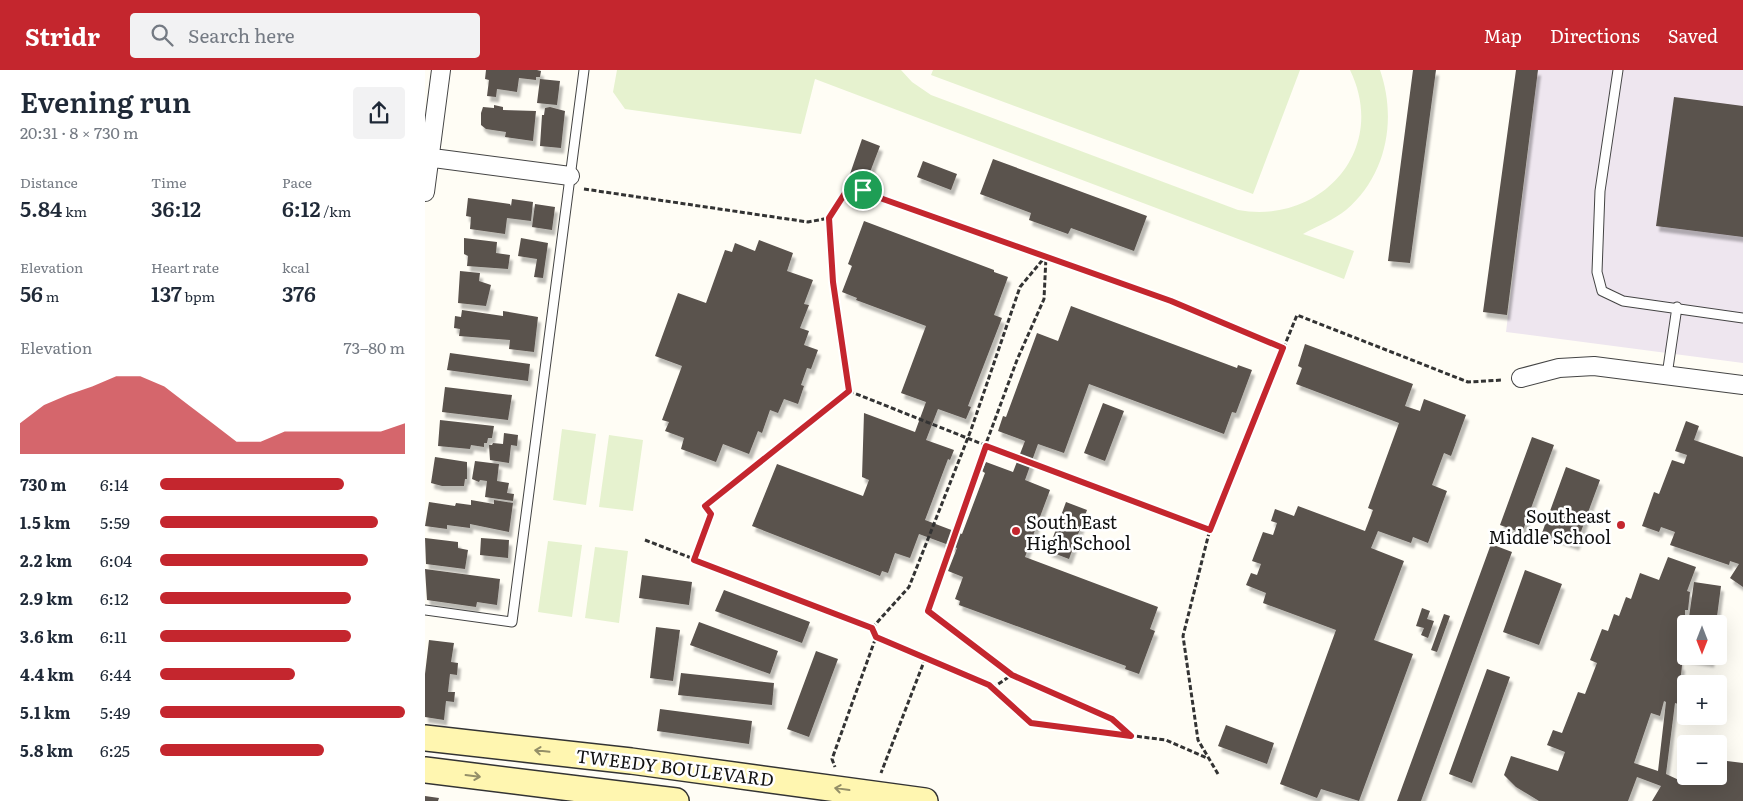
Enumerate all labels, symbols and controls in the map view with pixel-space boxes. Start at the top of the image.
search box [130,13,480,58]
text: Stridr [25,18,100,53]
icon: search [148,21,176,49]
text: Search here [188,21,295,49]
text: Map [1484,22,1522,49]
text: Directions [1550,22,1640,49]
text: Saved [1668,22,1718,49]
text: Evening run [20,80,191,122]
button: share [353,87,405,139]
text: 20:31 · 8 × 730 m [20,120,139,144]
pin [842,169,884,211]
text: Distance [20,172,78,192]
text: Time [151,172,187,192]
text: Pace [282,172,312,192]
icon: arrive [849,176,877,204]
text: 5.84 [20,192,62,223]
text: 36:12 [151,192,201,223]
text: 6:12 [282,192,320,223]
text: km [62,201,87,221]
text: /km [320,201,351,221]
text: Elevation [20,257,83,277]
text: Heart rate [151,257,219,277]
text: kcal [282,257,310,277]
text: 56 [20,277,43,308]
text: 137 [151,277,182,308]
text: 376 [282,277,316,308]
text: m [43,286,59,306]
text: bpm [182,286,215,306]
text: Elevation [20,335,92,359]
text: 73–80 m [344,335,405,359]
text: 730 m [20,472,67,496]
text: 6:14 [100,472,129,496]
place label: Southeast Middle School [1488,502,1612,550]
place label: South East High School [1026,508,1131,556]
text: 1.5 km [20,510,70,534]
text: 5:59 [100,510,130,534]
marker: Southeast Middle School [1615,519,1627,531]
marker: South East High School [1010,525,1022,537]
text: 2.2 km [20,548,72,572]
text: 6:04 [100,548,132,572]
text: 2.9 km [20,586,73,610]
text: 6:12 [100,586,129,610]
north arrow [1677,615,1727,665]
map controls [1677,615,1727,785]
text: 3.6 km [20,624,73,648]
text: 6:11 [100,624,127,648]
text: 4.4 km [20,662,74,686]
text: 6:44 [100,662,131,686]
button: + [1677,675,1727,725]
text: 5.1 km [20,700,70,724]
text: 5:49 [100,700,130,724]
button: − [1677,735,1727,785]
text: 5.8 km [20,738,73,762]
text: 6:25 [100,738,130,762]
street label: TWEEDY BOULEVARD [574,741,776,793]
one-way arrow [534,746,550,756]
one-way arrow [465,771,481,781]
one-way arrow [835,784,851,794]

